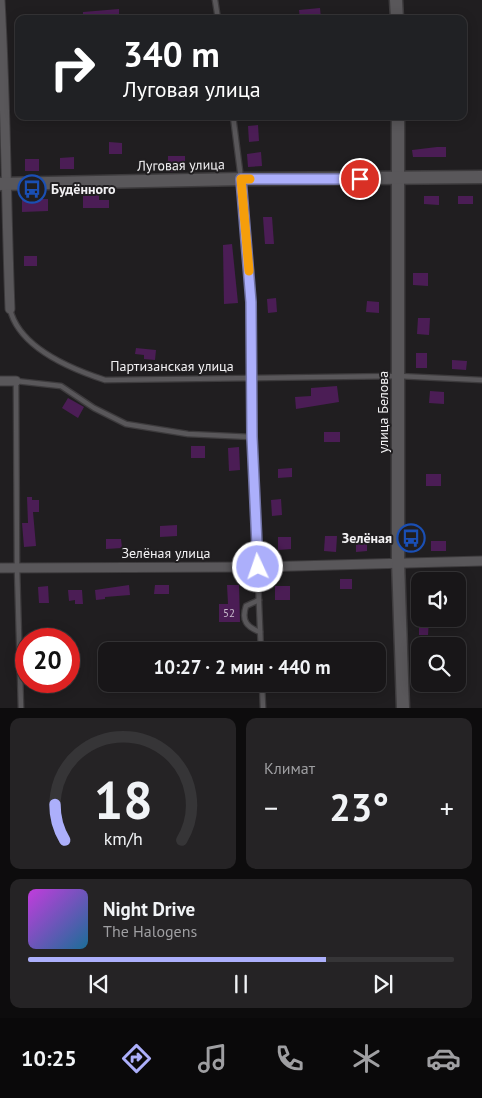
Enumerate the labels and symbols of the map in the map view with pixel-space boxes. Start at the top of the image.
street label: Луговая улица [136,155,225,175]
pin [339,158,381,200]
bus stop icon: Будённого [17,174,47,204]
place label: Будённого [51,180,116,198]
street label: Партизанская улица [110,357,234,375]
street label: улица Белова [374,371,392,453]
bus stop icon: Зелёная [396,523,426,553]
place label: Зелёная [342,529,392,547]
position arrow [231,540,283,592]
street label: Зелёная улица [121,544,211,562]
house number: 52 [223,606,235,620]
speed limit sign: 20 [15,628,80,693]

